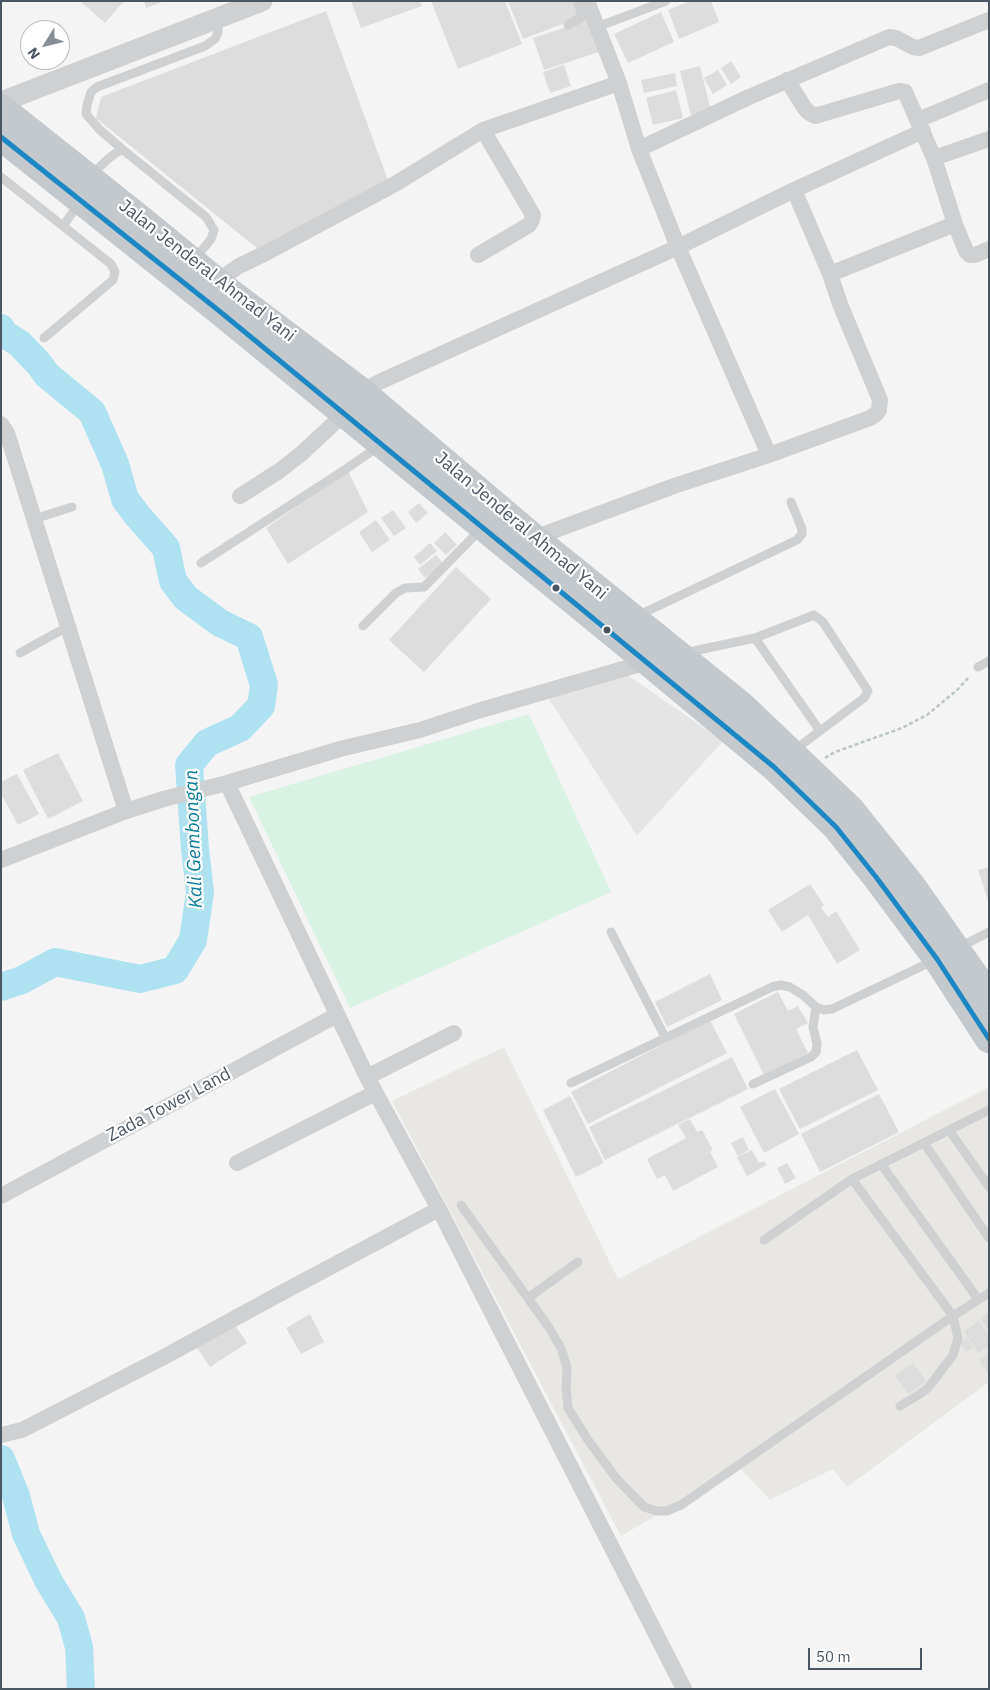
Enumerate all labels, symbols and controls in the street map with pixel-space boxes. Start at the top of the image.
north arrow [20,20,70,70]
text: N [23,44,44,63]
street label: Jalan Jenderal Ahmad Yani [114,195,300,347]
street label: Jalan Jenderal Ahmad Yani [430,447,612,605]
unlabelled marker [551,583,561,593]
unlabelled marker [602,625,612,635]
water label: Kali Gembongan [180,769,208,909]
street label: Zada Tower Land [103,1063,235,1147]
scale bar [810,1638,924,1670]
text: 50 m [816,1647,851,1666]

